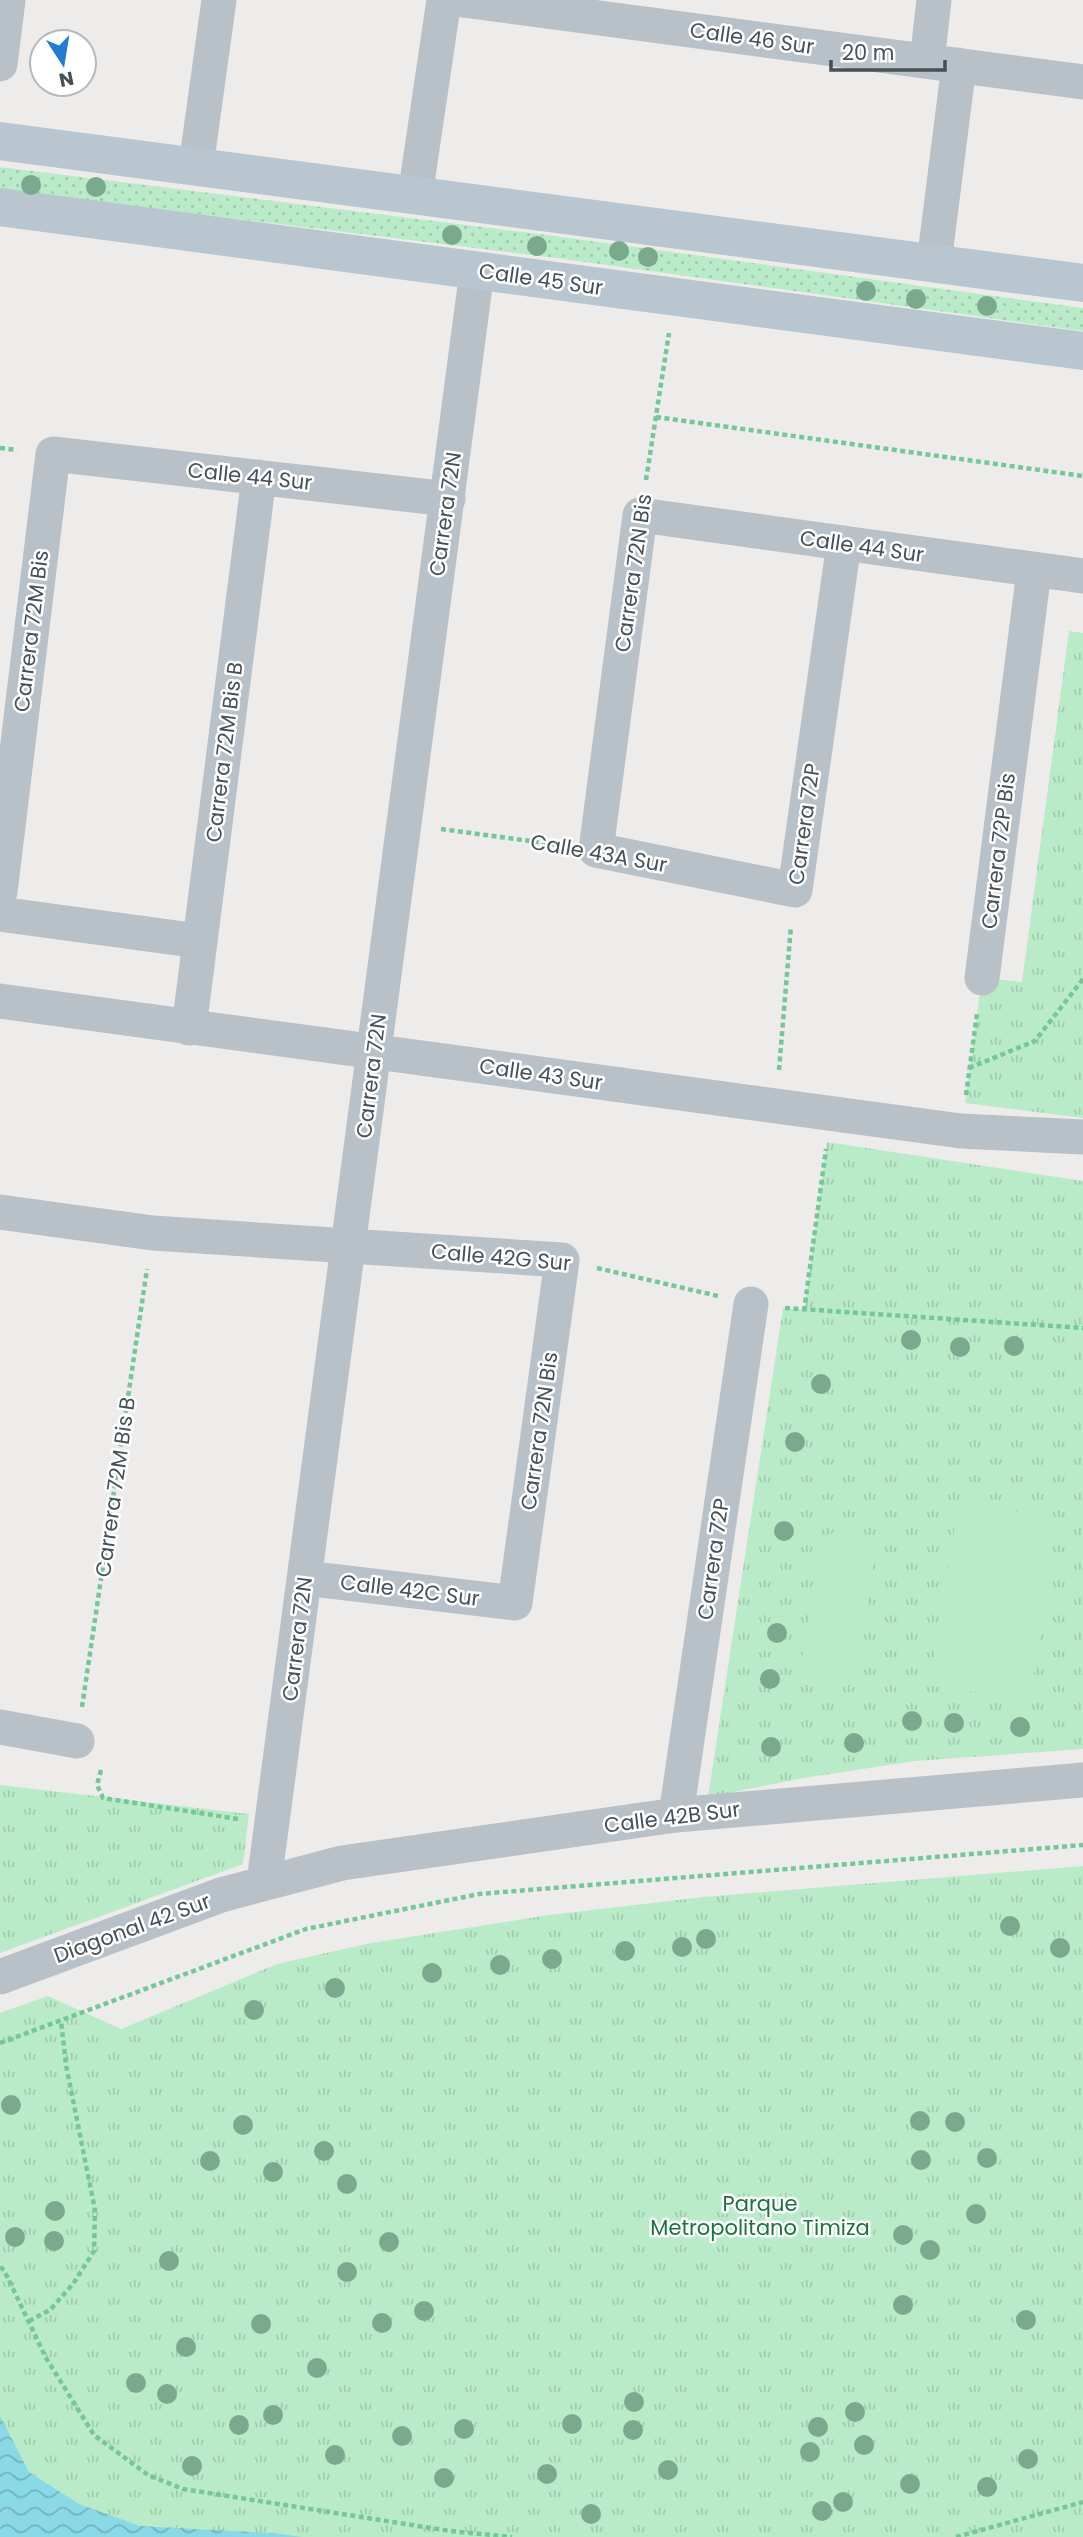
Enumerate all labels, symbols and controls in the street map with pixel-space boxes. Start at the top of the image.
street label: Calle 46 Sur [688,15,816,61]
north arrow [28,28,98,98]
scale bar [831,28,945,72]
text: 20 m [842,38,895,67]
text: N [57,64,76,94]
street label: Calle 45 Sur [477,256,605,302]
street label: Carrera 72N [422,450,468,578]
street label: Calle 44 Sur [186,455,314,497]
street label: Carrera 72N Bis [608,492,658,654]
street label: Calle 44 Sur [798,523,926,569]
street label: Carrera 72M Bis [7,548,55,714]
street label: Carrera 72M Bis B [199,660,249,844]
street label: Carrera 72P [781,761,827,887]
street label: Carrera 72P Bis [974,771,1022,931]
street label: Calle 43A Sur [528,827,670,879]
street label: Carrera 72N [349,1012,393,1140]
street label: Calle 43 Sur [478,1051,605,1097]
street label: Calle 42G Sur [430,1236,572,1278]
street label: Carrera 72N Bis [514,1350,564,1512]
street label: Carrera 72M Bis B [88,1395,142,1579]
street label: Carrera 72P [690,1496,736,1622]
street label: Calle 42C Sur [339,1567,481,1613]
street label: Carrera 72N [275,1575,319,1703]
street label: Calle 42B Sur [602,1794,742,1840]
street label: Diagonal 42 Sur [50,1886,215,1970]
park label: Parque Metropolitano Timiza [650,2189,870,2242]

